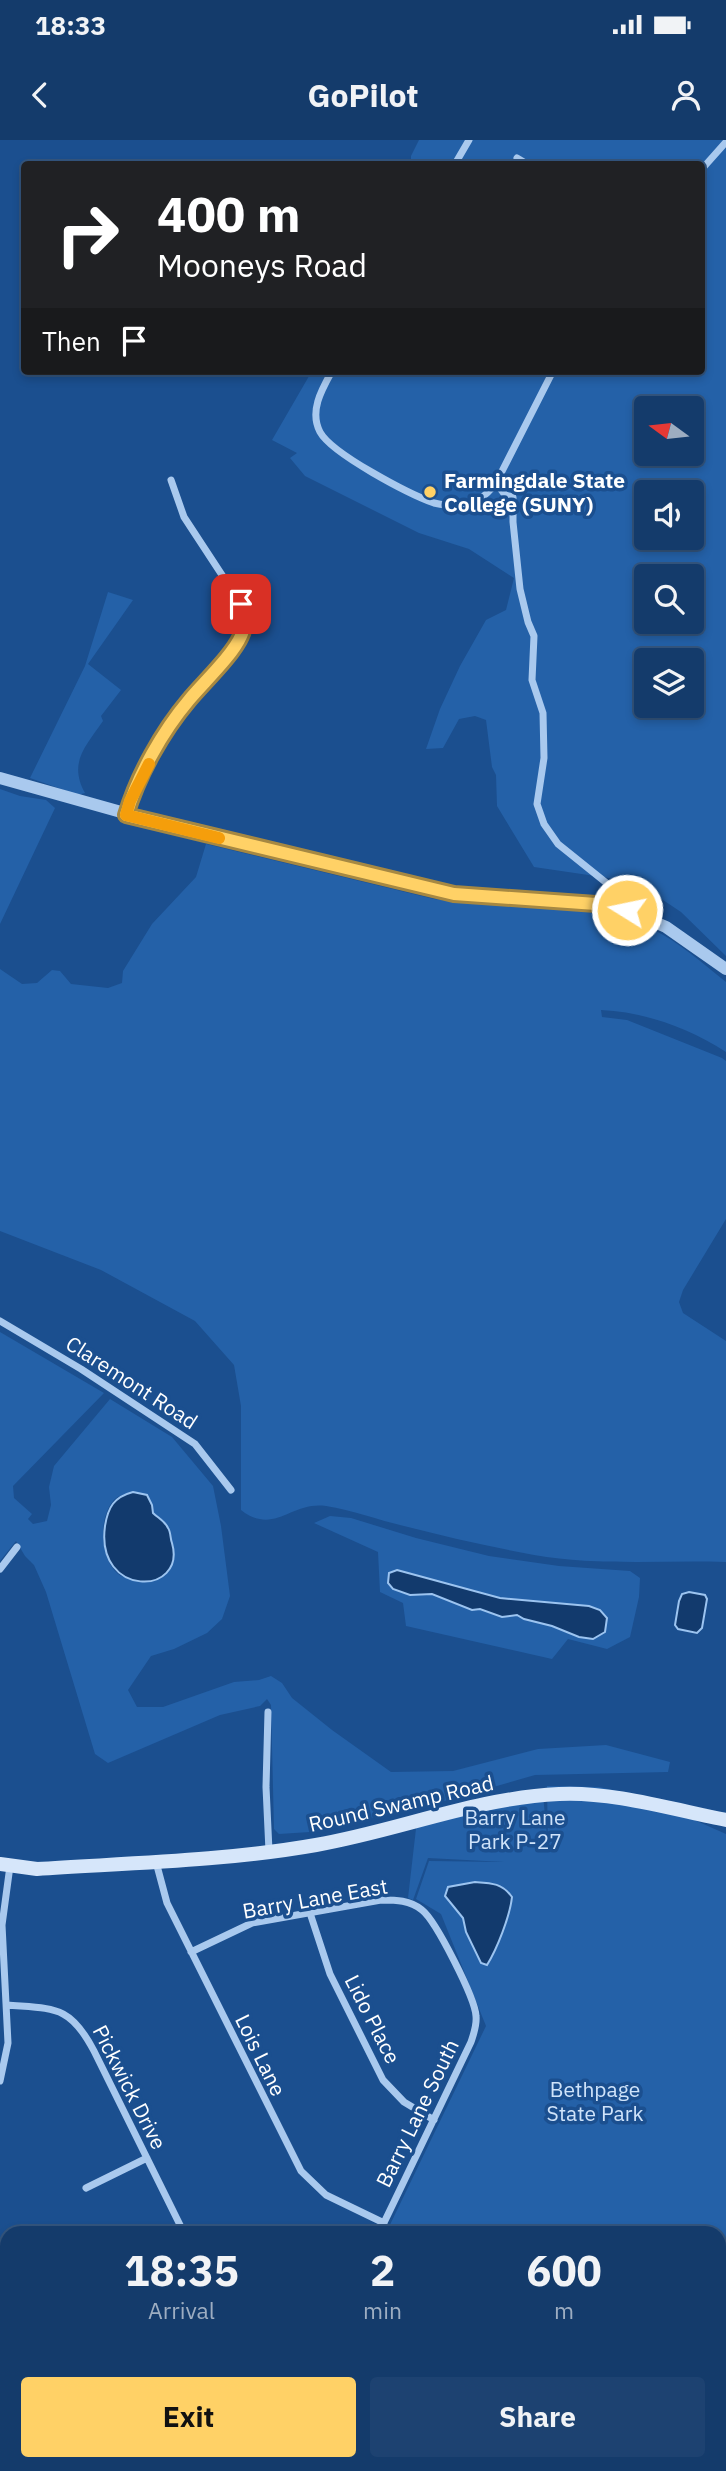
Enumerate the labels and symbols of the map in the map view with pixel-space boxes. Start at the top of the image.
north arrow [634,396,704,466]
place label: Farmingdale State College (SUNY) [444,466,625,518]
marker: Farmingdale State College (SUNY) [422,484,438,500]
pin [211,574,271,634]
position arrow [590,873,664,947]
street label: Claremont Road [61,1329,203,1435]
street label: Round Swamp Road [306,1768,496,1838]
park label: Barry Lane Park P-27 [464,1803,566,1855]
street label: Barry Lane East [240,1871,390,1925]
street label: Lido Place [339,1970,407,2068]
street label: Lois Lane [229,2009,293,2101]
street label: Pickwick Drive [87,2020,173,2154]
street label: Barry Lane South [369,2034,465,2192]
park label: Bethpage State Park [546,2075,644,2127]

